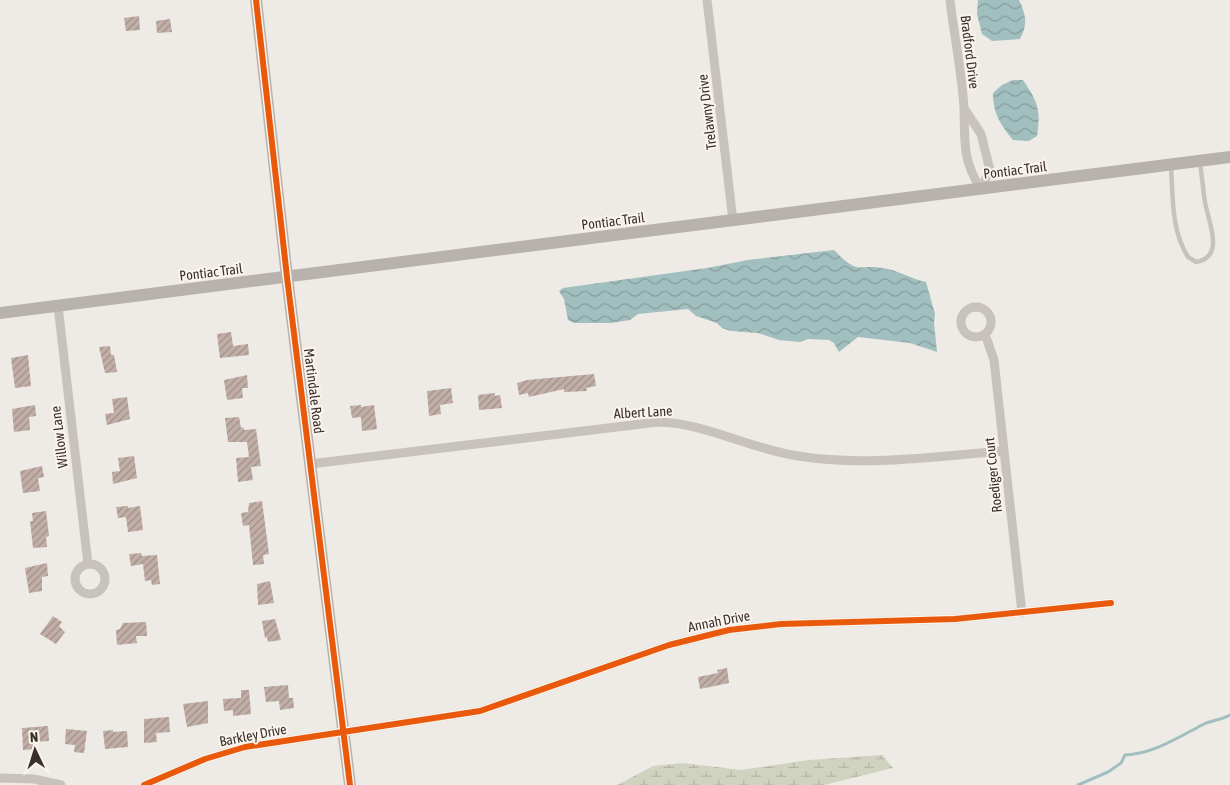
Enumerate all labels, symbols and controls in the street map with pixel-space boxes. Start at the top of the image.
street label: Bradford Drive [958,14,982,90]
street label: Trelawny Drive [694,73,720,151]
street label: Pontiac Trail [982,158,1048,182]
street label: Pontiac Trail [580,209,646,233]
street label: Pontiac Trail [178,260,244,284]
street label: Martindale Road [301,348,327,434]
street label: Albert Lane [613,402,673,422]
street label: Willow Lane [47,405,71,469]
street label: Roediger Court [981,437,1005,513]
street label: Annah Drive [687,607,751,635]
street label: Barkley Drive [218,721,288,749]
north arrow [10,725,60,775]
text: N [29,729,39,745]

